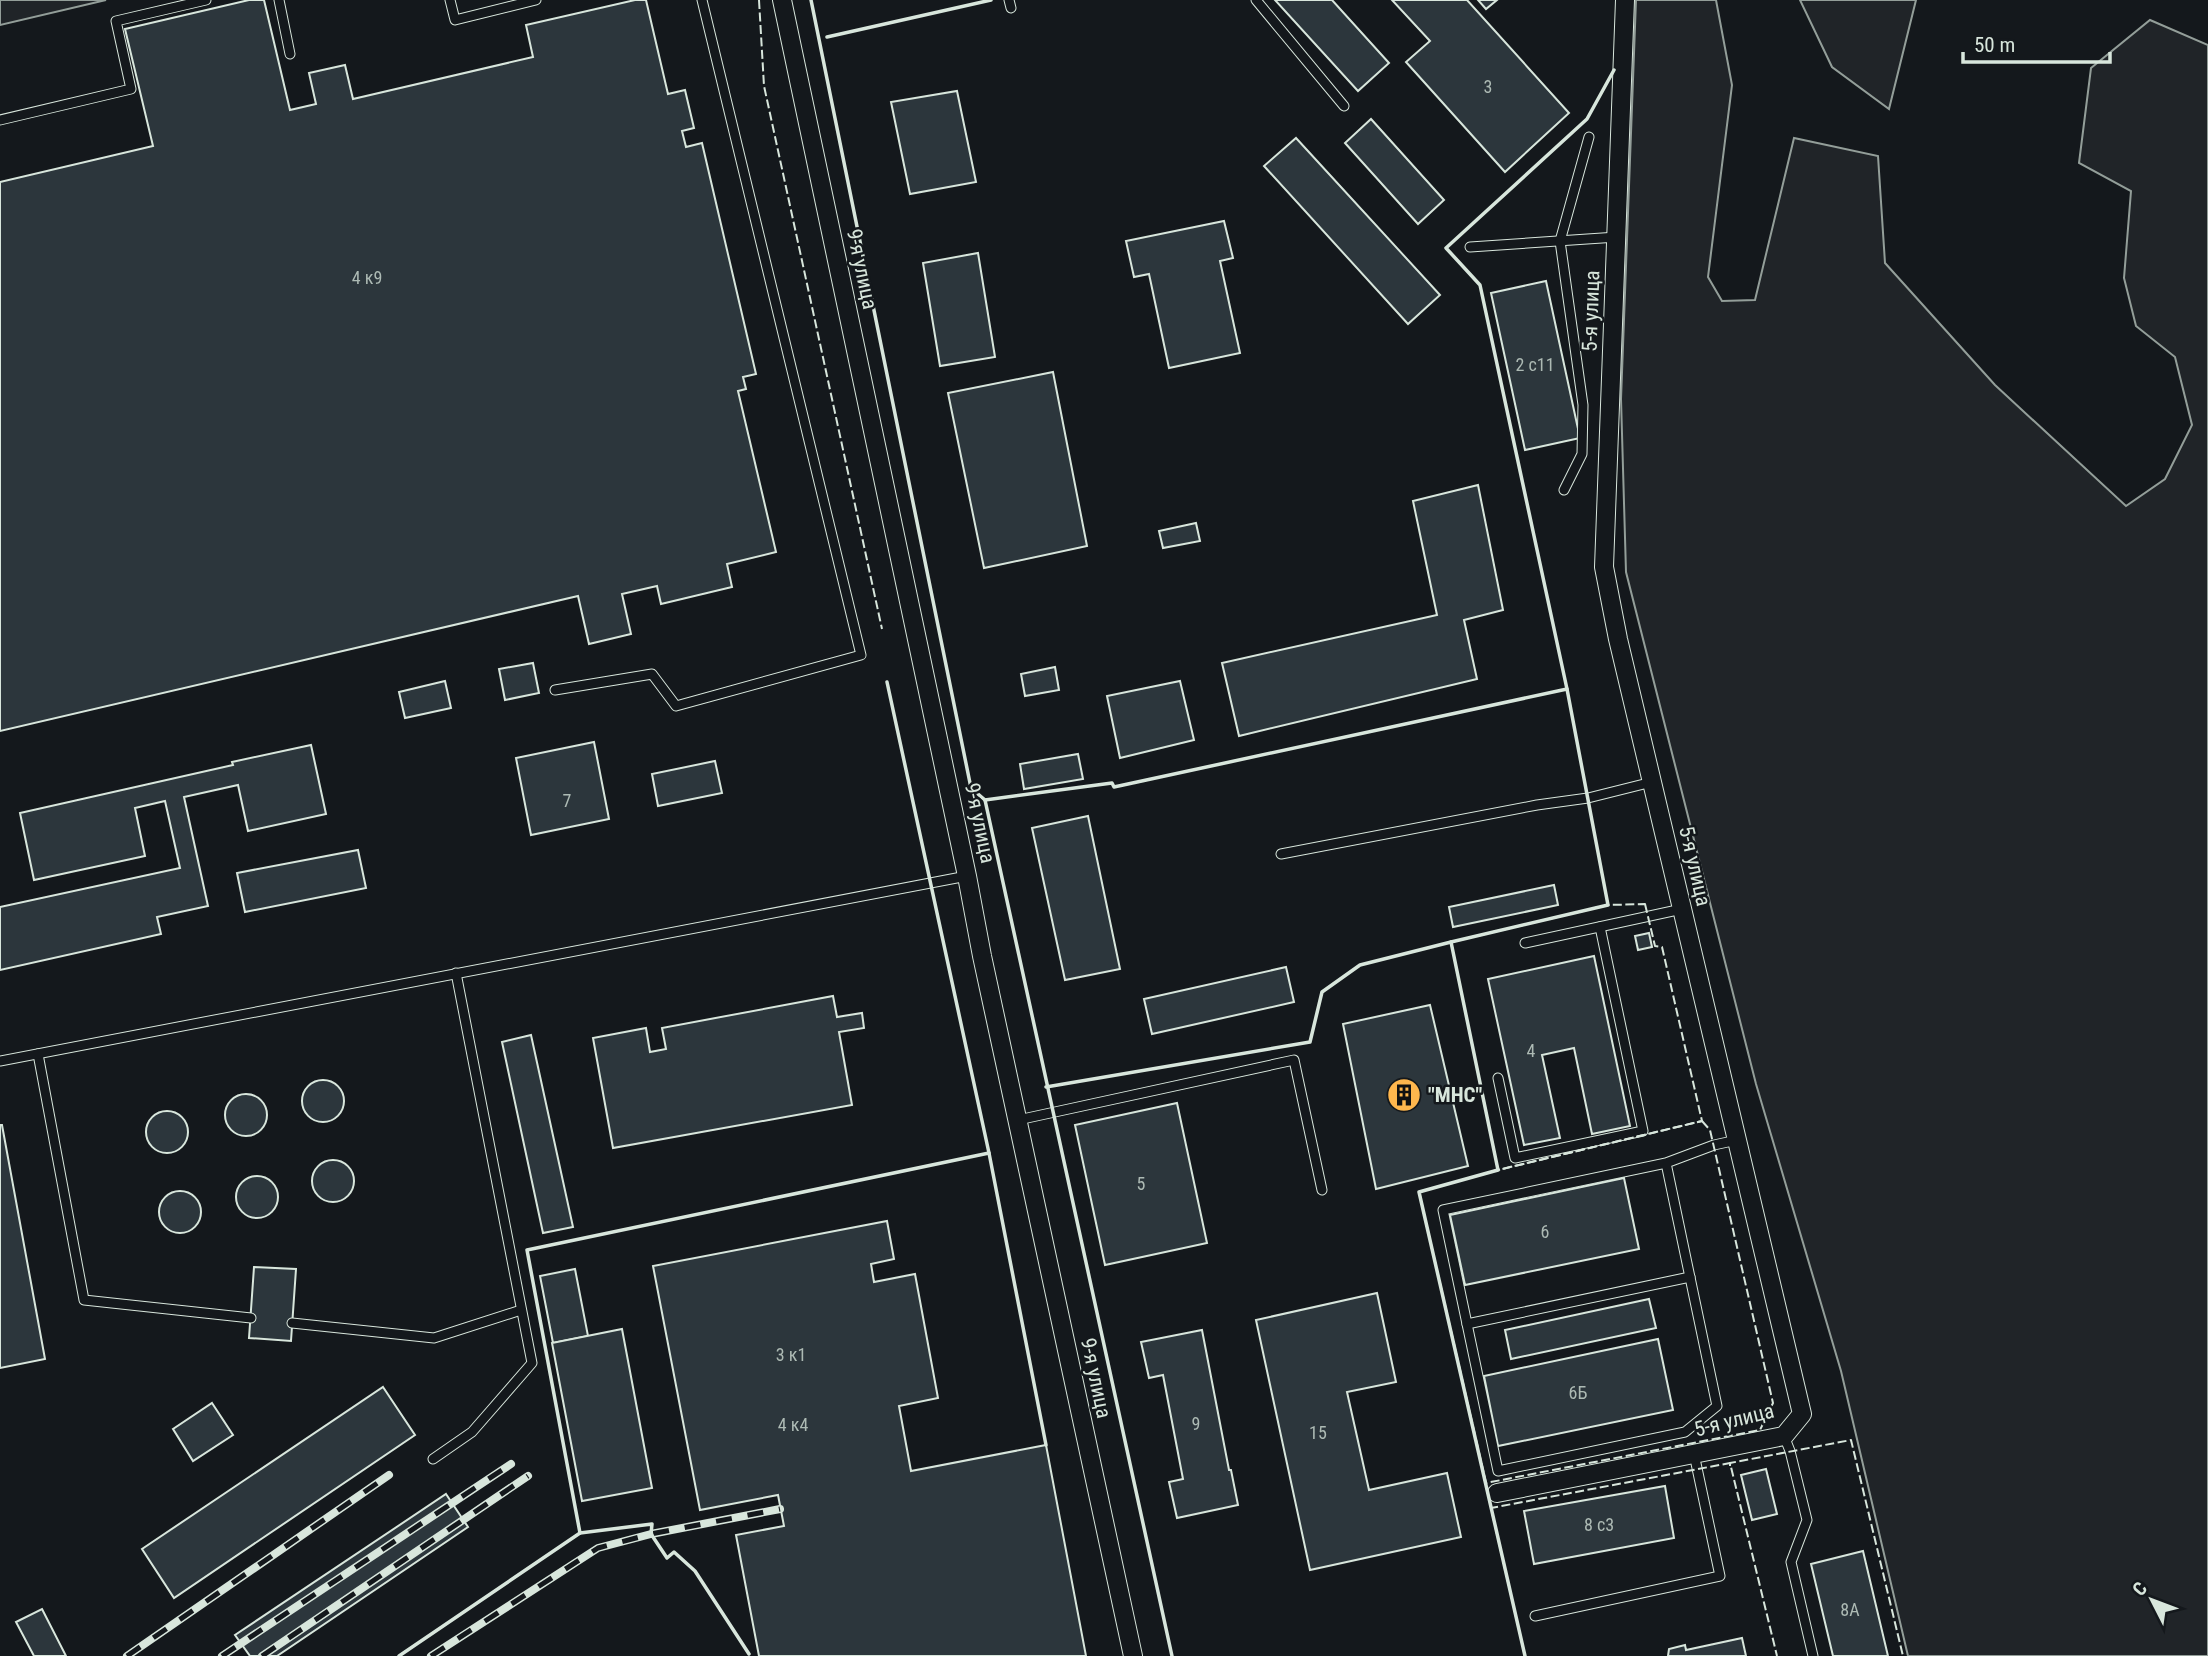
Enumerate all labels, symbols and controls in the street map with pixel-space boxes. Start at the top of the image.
scale bar [1963,21,2110,65]
text: 50 m [1974,33,2015,57]
house number: 3 [1484,76,1492,97]
street label: 9-я улица [842,227,882,311]
house number: 4 к9 [352,267,382,288]
street label: 5-я улица [1578,270,1604,352]
house number: 2 с11 [1515,354,1555,375]
street label: 9-я улица [960,781,1000,865]
house number: 7 [563,790,572,811]
street label: 5-я улица [1674,824,1716,908]
house number: 4 [1527,1040,1536,1061]
building icon: "МНС" [1385,1076,1423,1114]
place label: "МНС" [1428,1083,1483,1107]
house number: 5 [1137,1173,1146,1194]
house number: 6 [1541,1221,1549,1242]
street label: 9-я улица [1076,1336,1116,1420]
house number: 3 к1 [776,1344,806,1365]
house number: 6Б [1569,1382,1587,1403]
street label: 5-я улица [1692,1399,1776,1441]
house number: 9 [1192,1413,1200,1434]
house number: 4 к4 [778,1414,808,1435]
house number: 15 [1309,1422,1327,1443]
house number: 8 с3 [1584,1514,1614,1535]
north arrow [2117,1565,2187,1635]
text: С [2128,1577,2152,1601]
house number: 8А [1840,1599,1860,1620]

